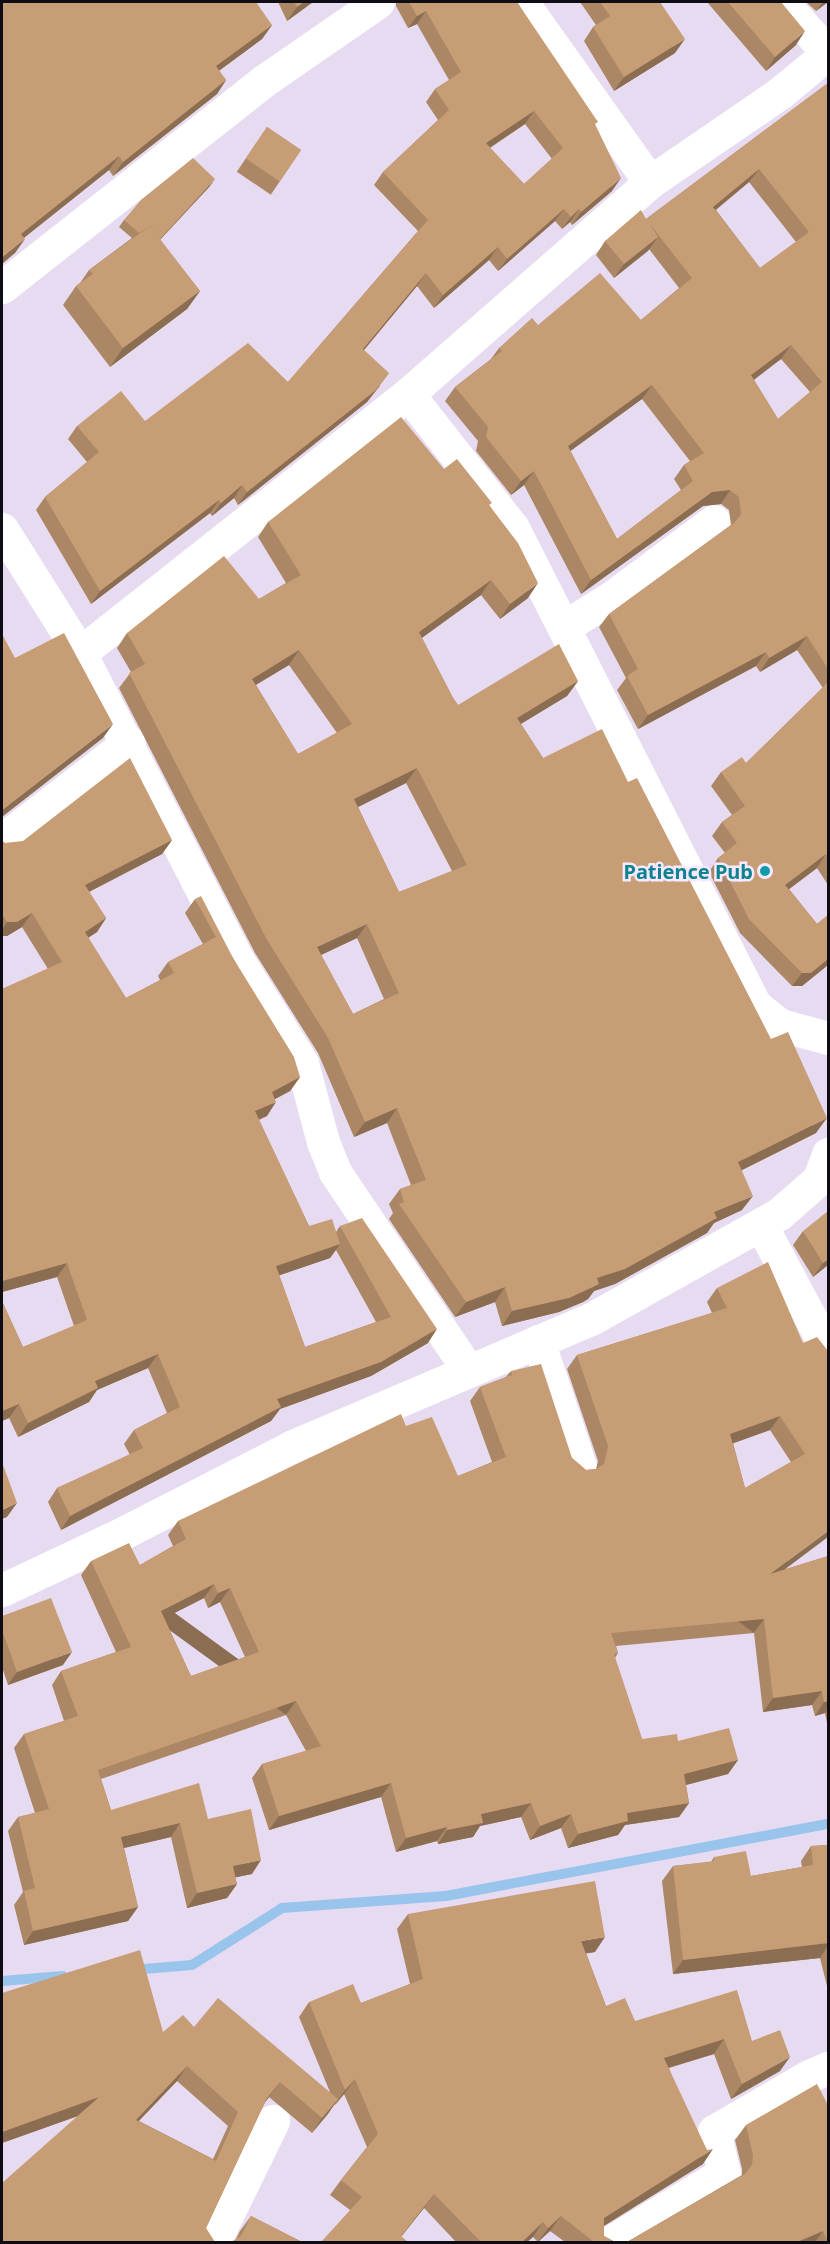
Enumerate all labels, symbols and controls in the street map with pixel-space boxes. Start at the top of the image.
place label: Patience Pub [623,859,753,883]
marker: Patience Pub [758,864,772,878]

